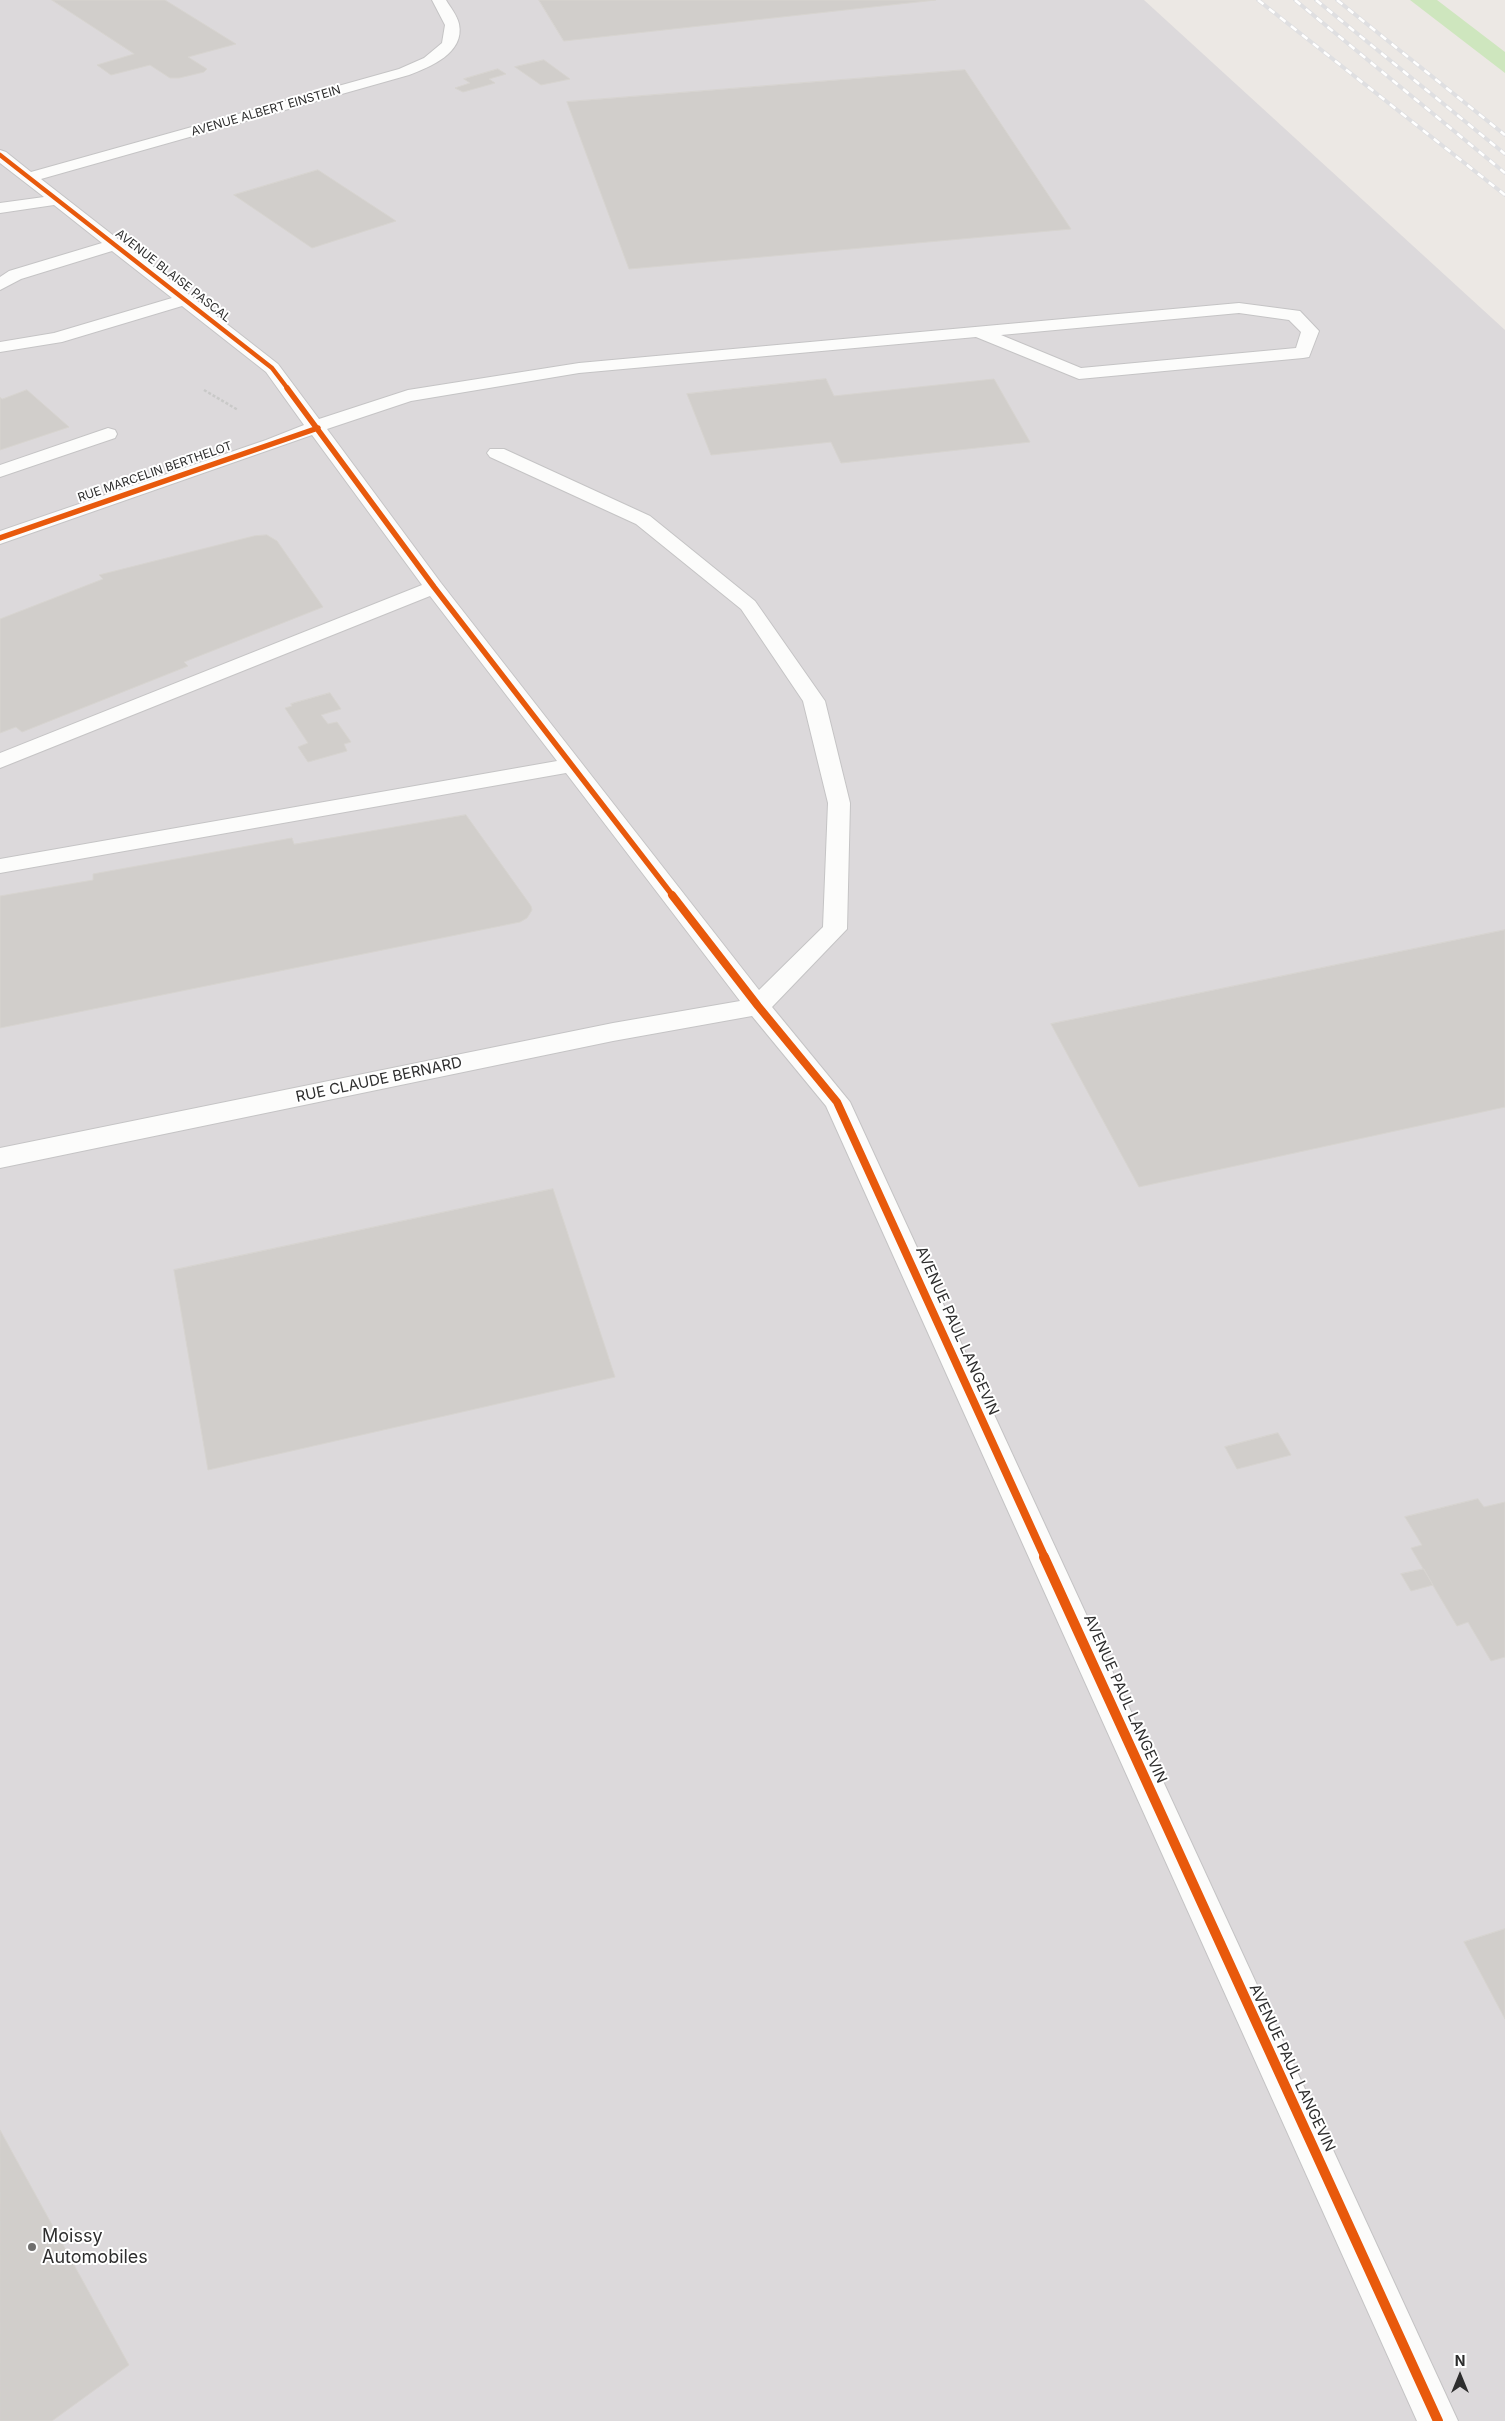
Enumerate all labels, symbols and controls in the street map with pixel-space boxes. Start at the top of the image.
street label: AVENUE ALBERT EINSTEIN [190,83,342,139]
street label: AVENUE BLAISE PASCAL [113,227,233,325]
street label: RUE MARCELIN BERTHELOT [76,439,234,505]
street label: RUE CLAUDE BERNARD [294,1054,464,1106]
street label: AVENUE PAUL LANGEVIN [912,1244,1002,1418]
street label: AVENUE PAUL LANGEVIN [1080,1612,1170,1786]
street label: AVENUE PAUL LANGEVIN [1245,1981,1339,2155]
place label: Moissy Automobiles [42,2226,148,2268]
marker: Moissy Automobiles [26,2241,38,2253]
north arrow [1435,2351,1485,2401]
text: N [1455,2352,1465,2369]

